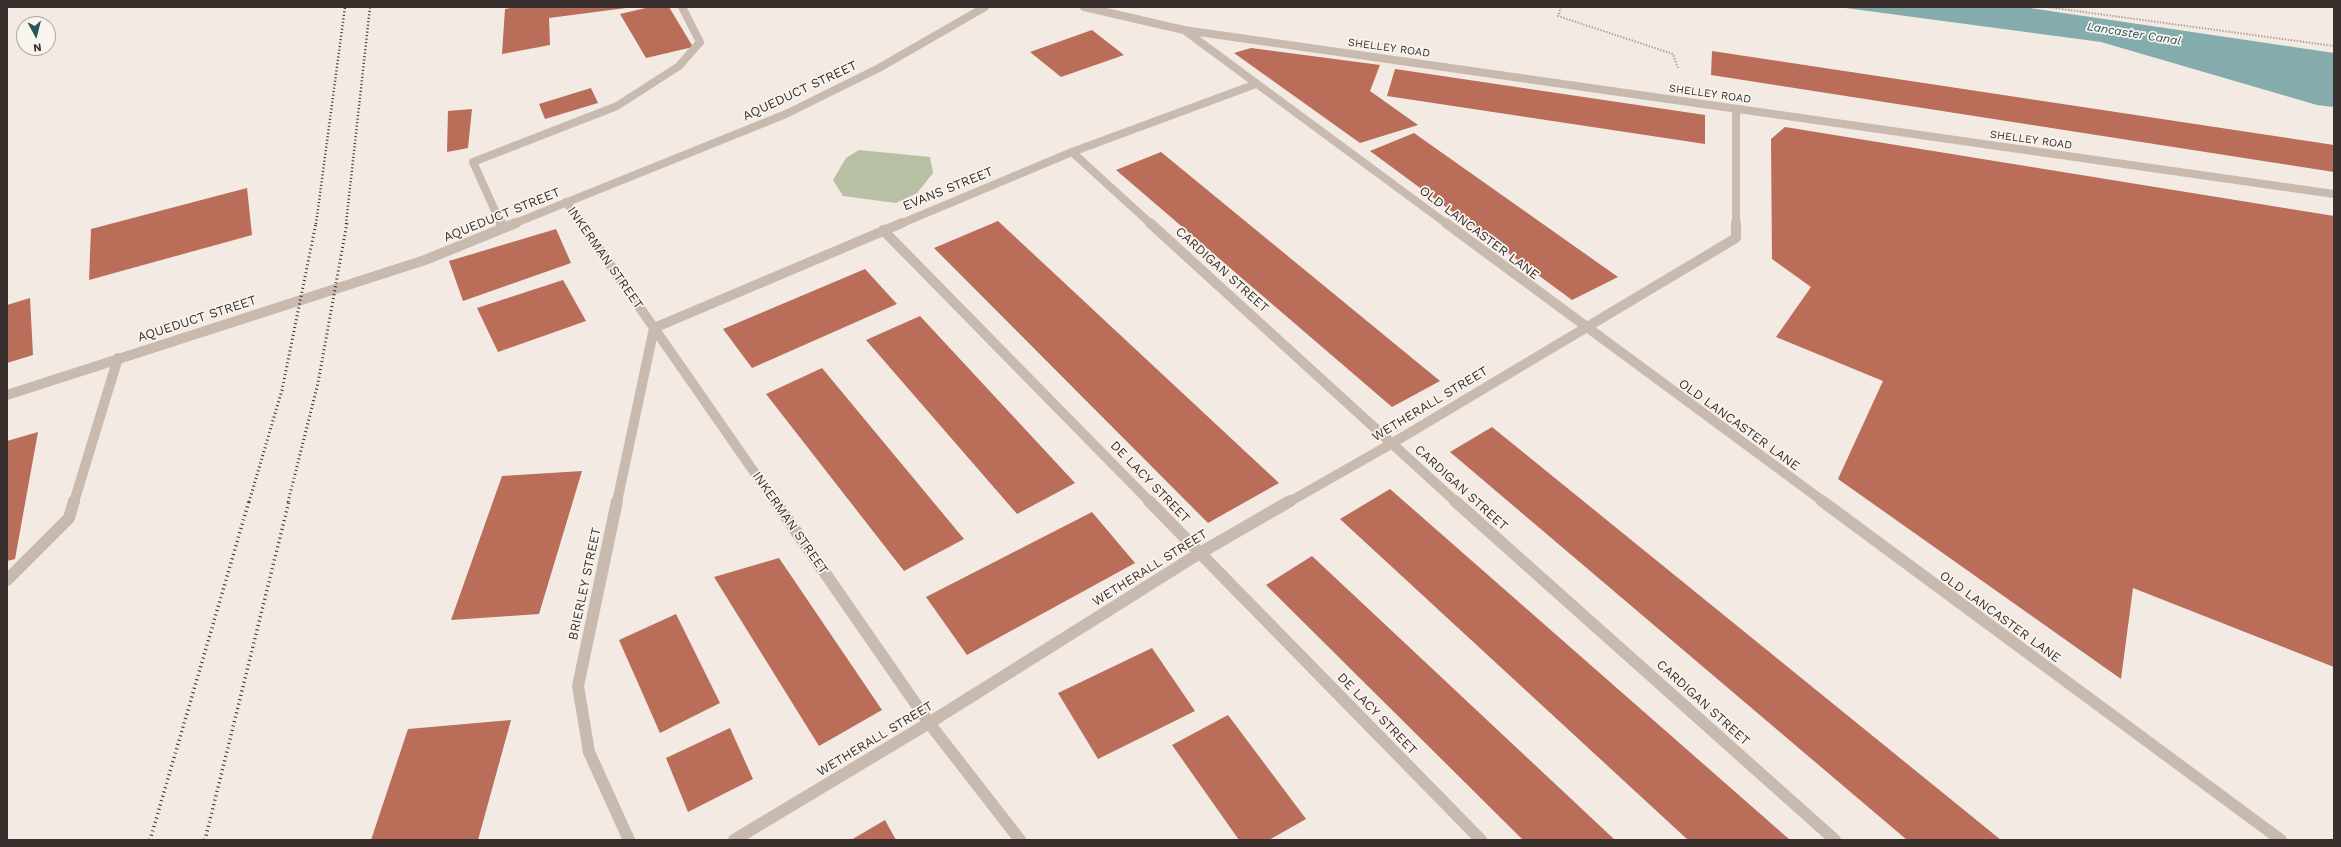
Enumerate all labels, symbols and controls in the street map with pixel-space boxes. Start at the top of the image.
north arrow [16,16,56,56]
water label: Lancaster Canal [2086,19,2182,49]
street label: SHELLEY ROAD [1347,36,1431,60]
text: N [33,40,42,54]
street label: AQUEDUCT STREET [740,58,860,124]
street label: SHELLEY ROAD [1668,82,1752,106]
street label: SHELLEY ROAD [1989,128,2073,152]
street label: EVANS STREET [901,164,995,214]
street label: OLD LANCASTER LANE [1416,183,1542,283]
street label: AQUEDUCT STREET [442,185,562,245]
street label: INKERMAN STREET [564,204,646,312]
street label: CARDIGAN STREET [1172,224,1272,316]
street label: AQUEDUCT STREET [136,292,258,346]
street label: WETHERALL STREET [1369,363,1491,445]
street label: OLD LANCASTER LANE [1675,376,1803,474]
street label: DE LACY STREET [1107,438,1193,526]
street label: CARDIGAN STREET [1411,442,1511,534]
street label: INKERMAN STREET [749,469,831,577]
street label: BRIERLEY STREET [565,526,605,642]
street label: WETHERALL STREET [1090,526,1210,610]
street label: OLD LANCASTER LANE [1936,568,2064,666]
street label: CARDIGAN STREET [1653,657,1753,749]
street label: DE LACY STREET [1334,670,1420,758]
street label: WETHERALL STREET [814,698,936,780]

